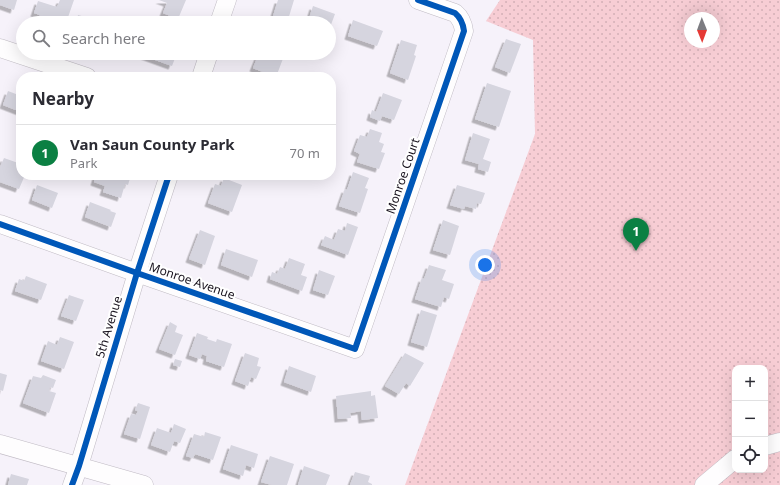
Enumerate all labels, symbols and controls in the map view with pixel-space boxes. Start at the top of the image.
north arrow [684,12,720,48]
search box [16,16,336,60]
icon: search [30,27,52,49]
text: Search here [62,28,145,48]
text: Nearby [32,87,94,110]
text: Van Saun County Park [70,134,235,154]
street label: Monroe Court [382,135,424,216]
text: 1 [41,144,49,162]
text: 70 m [290,144,320,162]
text: Park [70,154,97,172]
pin: 1 [623,218,649,251]
your location [475,255,495,275]
street label: Monroe Avenue [147,258,237,303]
street label: 5th Avenue [91,294,126,360]
map controls [732,365,768,473]
button: + [732,365,768,401]
button: − [732,401,768,437]
button: locate [732,437,768,473]

